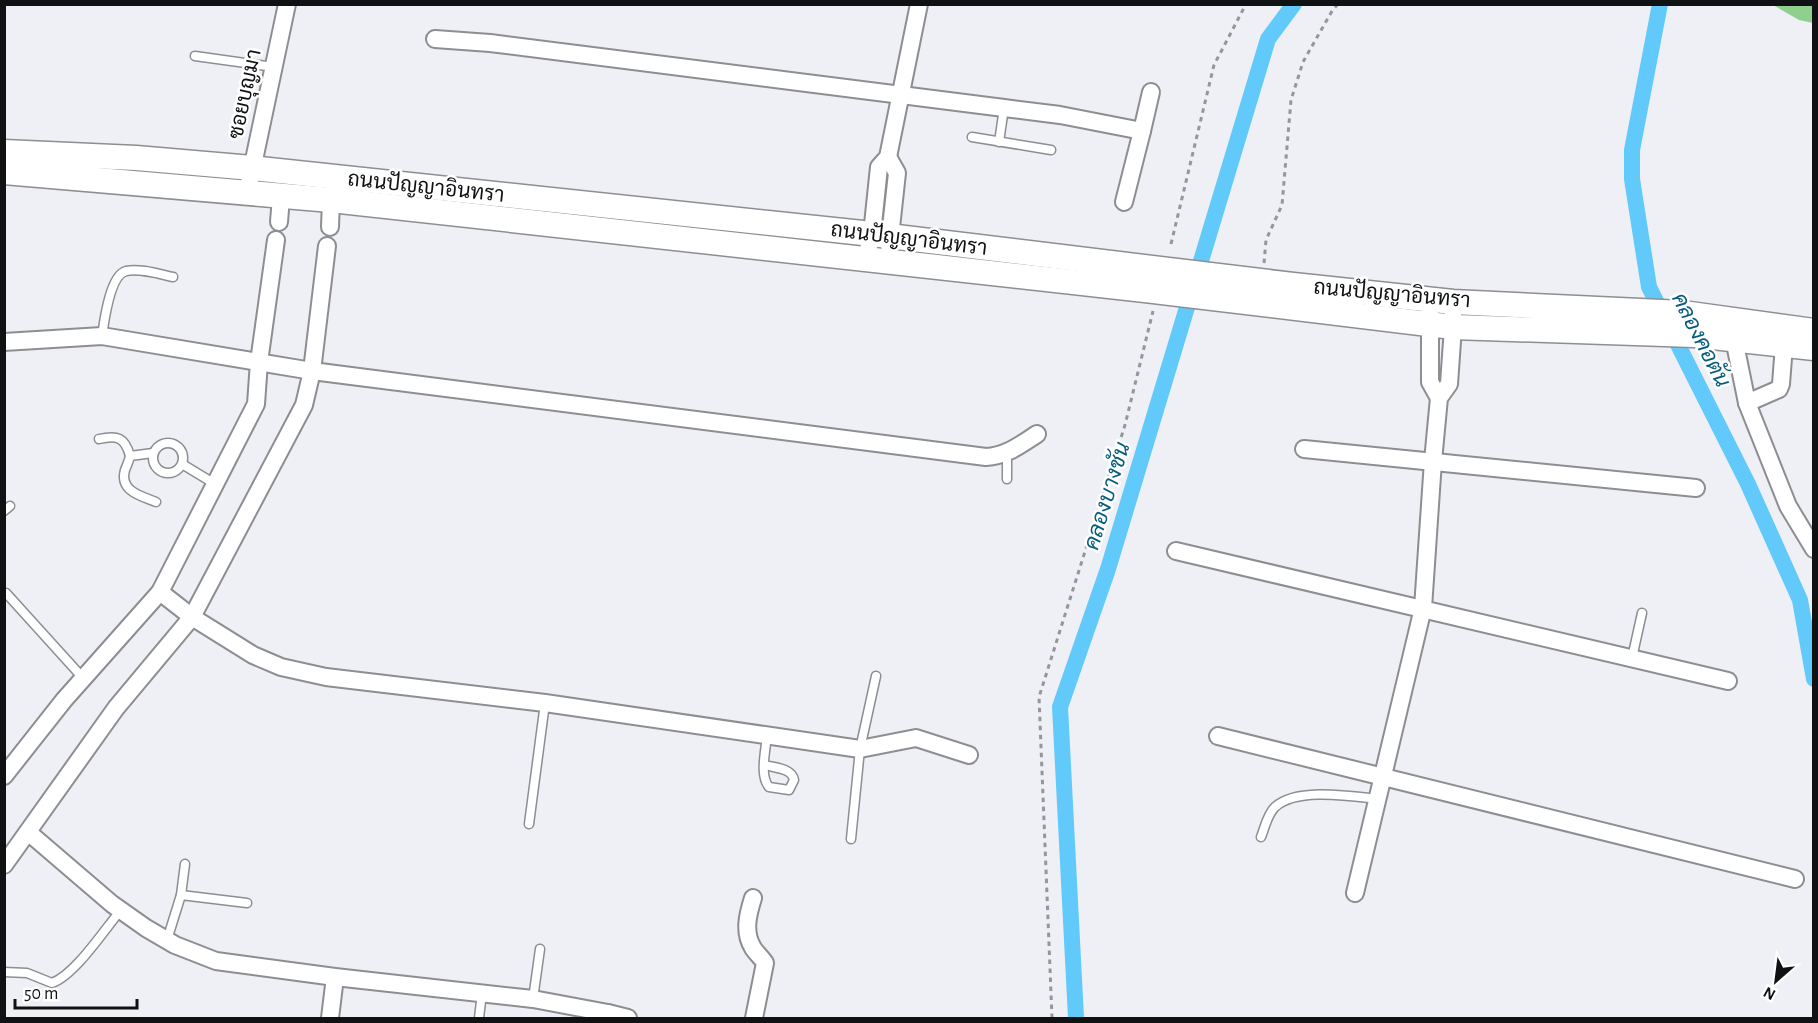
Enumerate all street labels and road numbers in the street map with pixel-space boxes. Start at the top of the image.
street label: ซอยบุญมา [225,47,268,141]
street label: ถนนปัญญาอินทรา [346,165,506,207]
street label: ถนนปัญญาอินทรา [829,216,989,260]
street label: ถนนปัญญาอินทรา [1312,274,1472,312]

